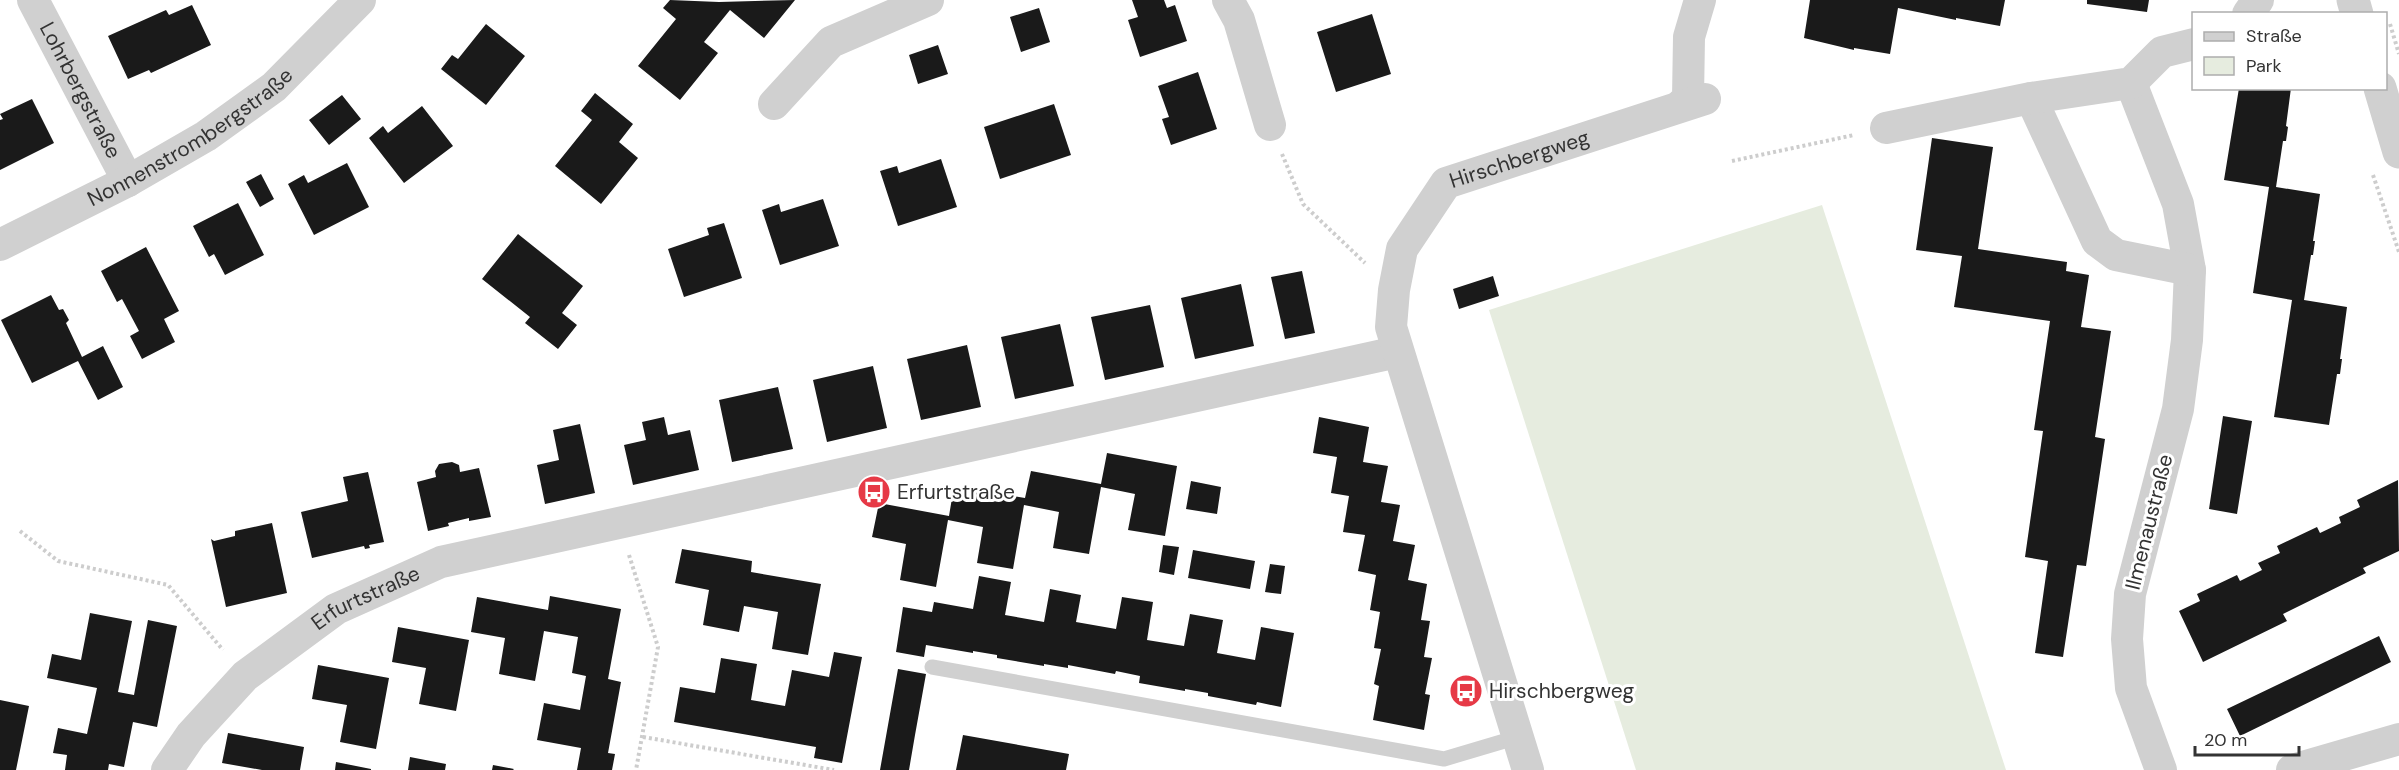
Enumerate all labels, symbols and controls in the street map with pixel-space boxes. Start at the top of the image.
legend [2192,12,2387,90]
street label: Lohrbergstraße [33,17,128,163]
text: Straße [2246,24,2302,48]
text: Park [2246,54,2282,78]
street label: Nonnenstrombergstraße [83,62,299,213]
street label: Hirschbergweg [1446,123,1593,195]
street label: Ilmenaustraße [2119,451,2179,593]
bus stop icon: Erfurtstraße [856,474,892,510]
place label: Erfurtstraße [897,478,1015,506]
street label: Erfurtstraße [306,559,424,637]
bus stop icon: Hirschbergweg [1448,673,1484,709]
place label: Hirschbergweg [1489,677,1635,705]
scale bar [2195,719,2298,757]
text: 20 m [2204,728,2247,752]

